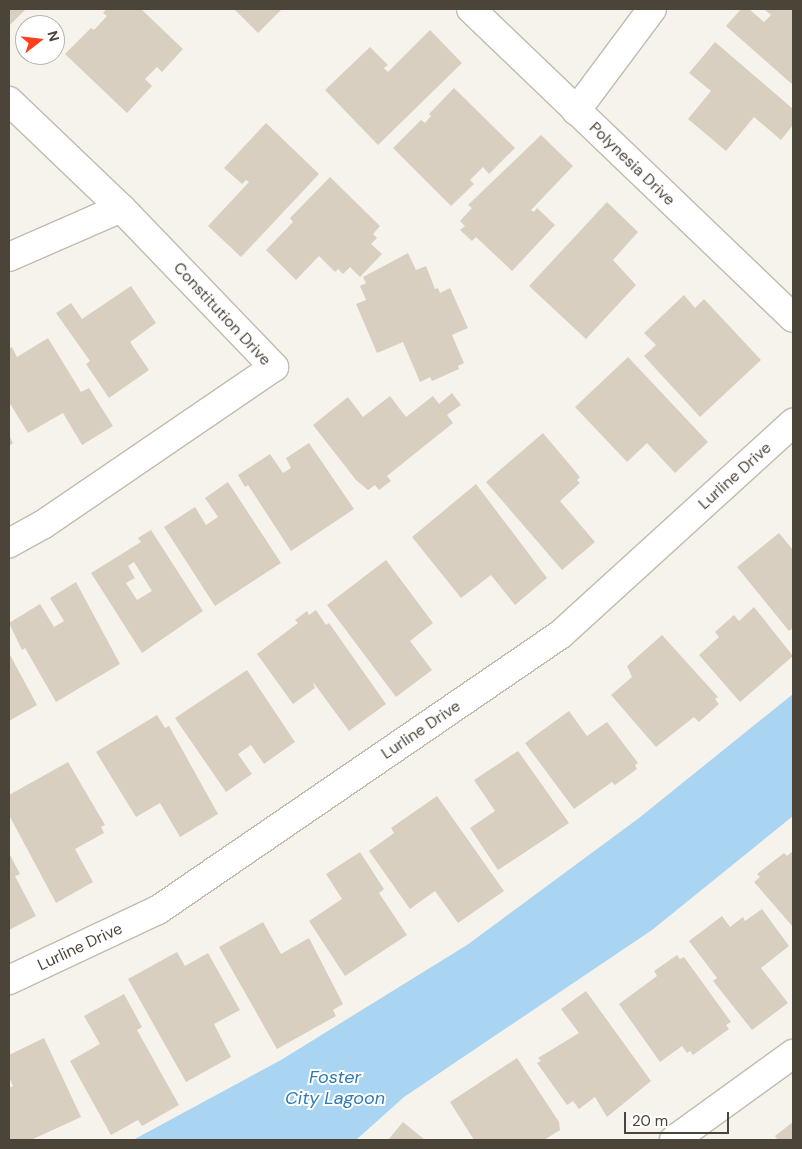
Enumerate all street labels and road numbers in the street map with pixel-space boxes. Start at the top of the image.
street label: Polynesia Drive [585,118,679,210]
street label: Constitution Drive [169,258,275,370]
street label: Lurline Drive [695,438,775,514]
street label: Lurline Drive [378,697,464,763]
street label: Lurline Drive [35,919,125,975]

